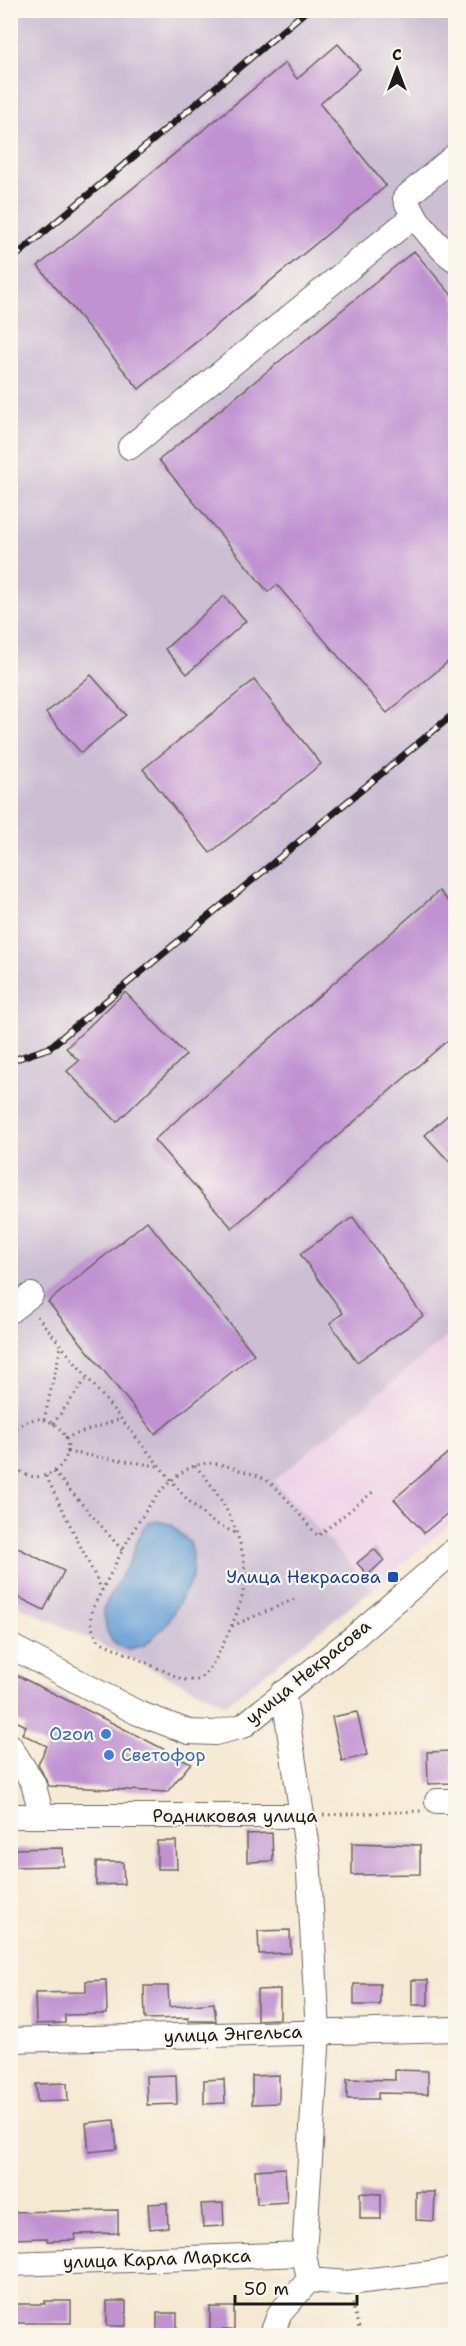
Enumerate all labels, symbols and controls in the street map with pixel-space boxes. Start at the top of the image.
north arrow [367,39,427,99]
text: С [392,44,402,65]
place label: Улица Некрасова [226,1565,381,1589]
marker: Улица Некрасова [386,1570,400,1584]
street label: улица Некрасова [240,1614,376,1730]
place label: Ozon [49,1722,94,1746]
marker: Ozon [99,1727,113,1741]
place label: Светофор [121,1743,206,1767]
marker: Светофор [102,1748,116,1762]
street label: Родниковая улица [153,1804,317,1828]
street label: улица Энгельса [163,2020,303,2048]
street label: улица Карла Маркса [63,2244,251,2274]
scale bar [235,2268,356,2306]
text: 50 m [244,2277,289,2301]

